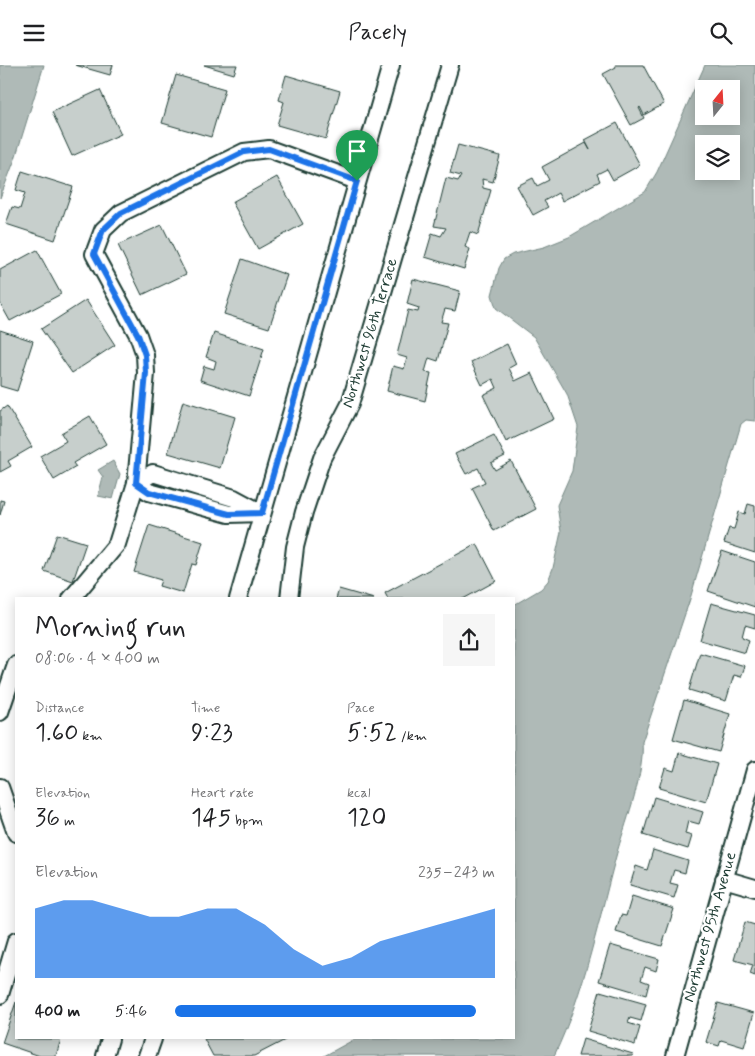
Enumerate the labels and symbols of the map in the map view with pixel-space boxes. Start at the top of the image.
north arrow [695,80,740,125]
pin [336,130,378,181]
street label: Northwest 96th Terrace [337,255,403,411]
street label: Northwest 95th Avenue [678,849,742,1005]

